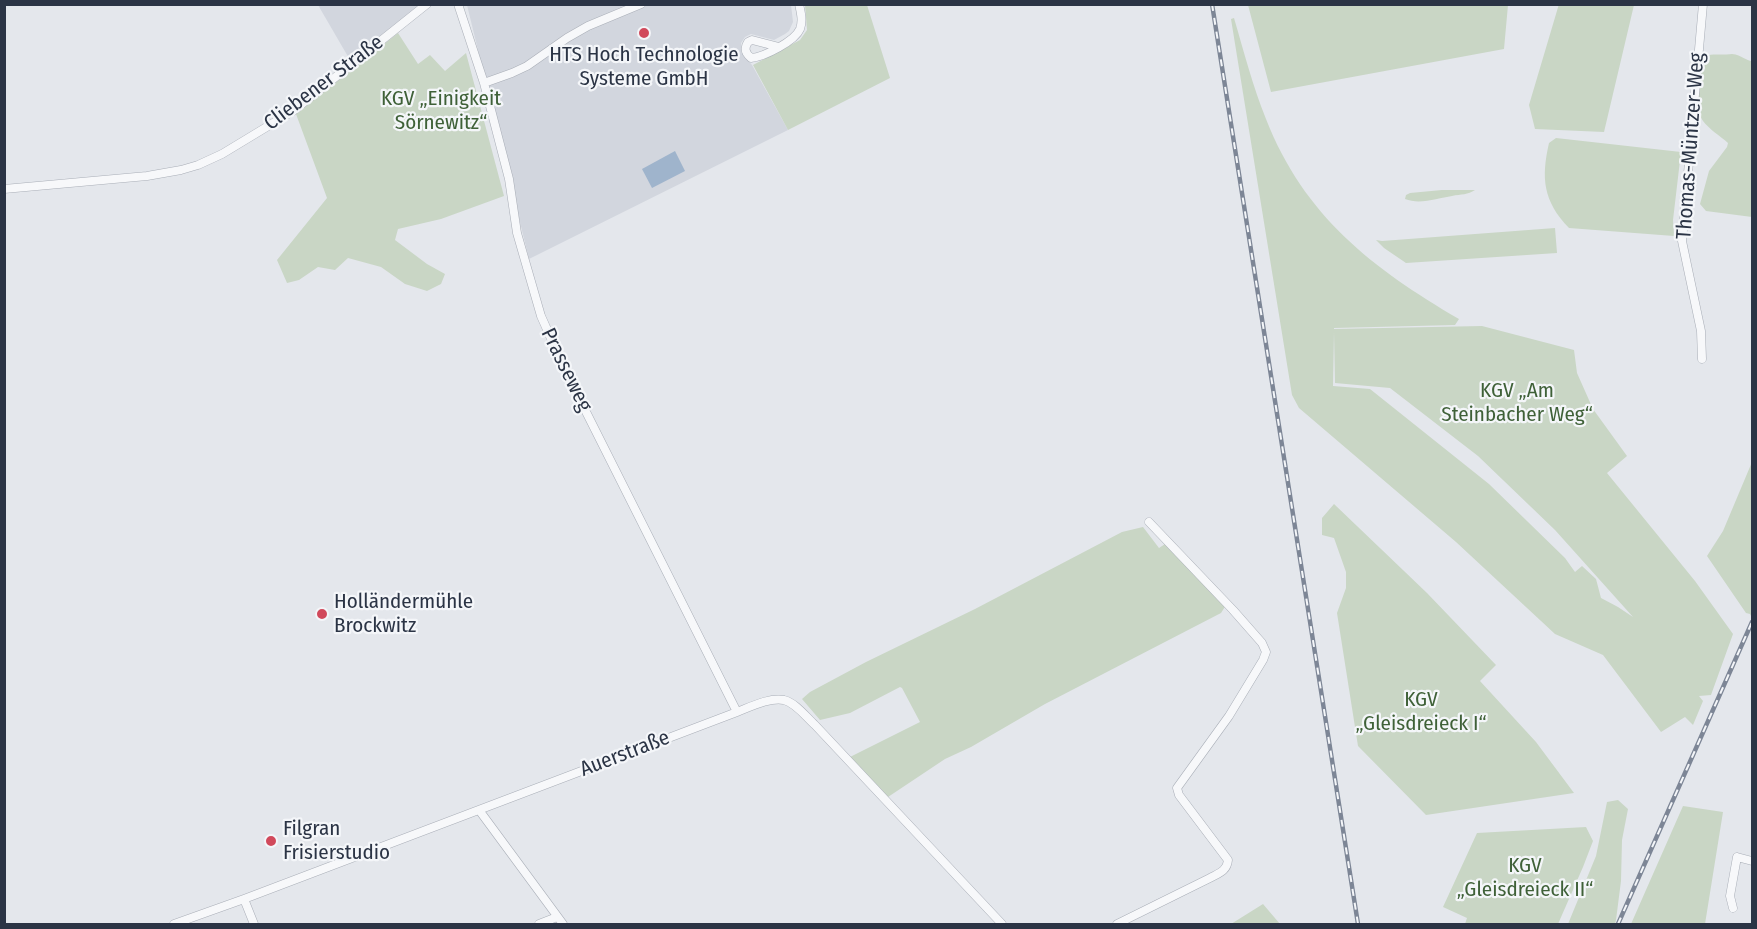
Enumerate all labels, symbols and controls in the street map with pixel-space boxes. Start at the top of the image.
marker: HTS Hoch Technologie Systeme GmbH [637,26,651,40]
street label: Cliebener Straße [259,30,389,136]
place label: HTS Hoch Technologie Systeme GmbH [549,42,739,92]
street label: Thomas-Müntzer-Weg [1672,52,1710,240]
park label: KGV „Einigkeit Sörnewitz“ [381,86,501,136]
street label: Prasseweg [535,324,597,416]
park label: KGV „Am Steinbacher Weg“ [1441,378,1593,428]
place label: Holländermühle Brockwitz [334,589,473,639]
marker: Holländermühle Brockwitz [315,607,329,621]
park label: KGV „Gleisdreieck I“ [1355,687,1487,737]
street label: Auerstraße [577,725,673,783]
place label: Filgran Frisierstudio [283,816,390,866]
marker: Filgran Frisierstudio [264,834,278,848]
park label: KGV „Gleisdreieck II“ [1457,853,1593,903]

